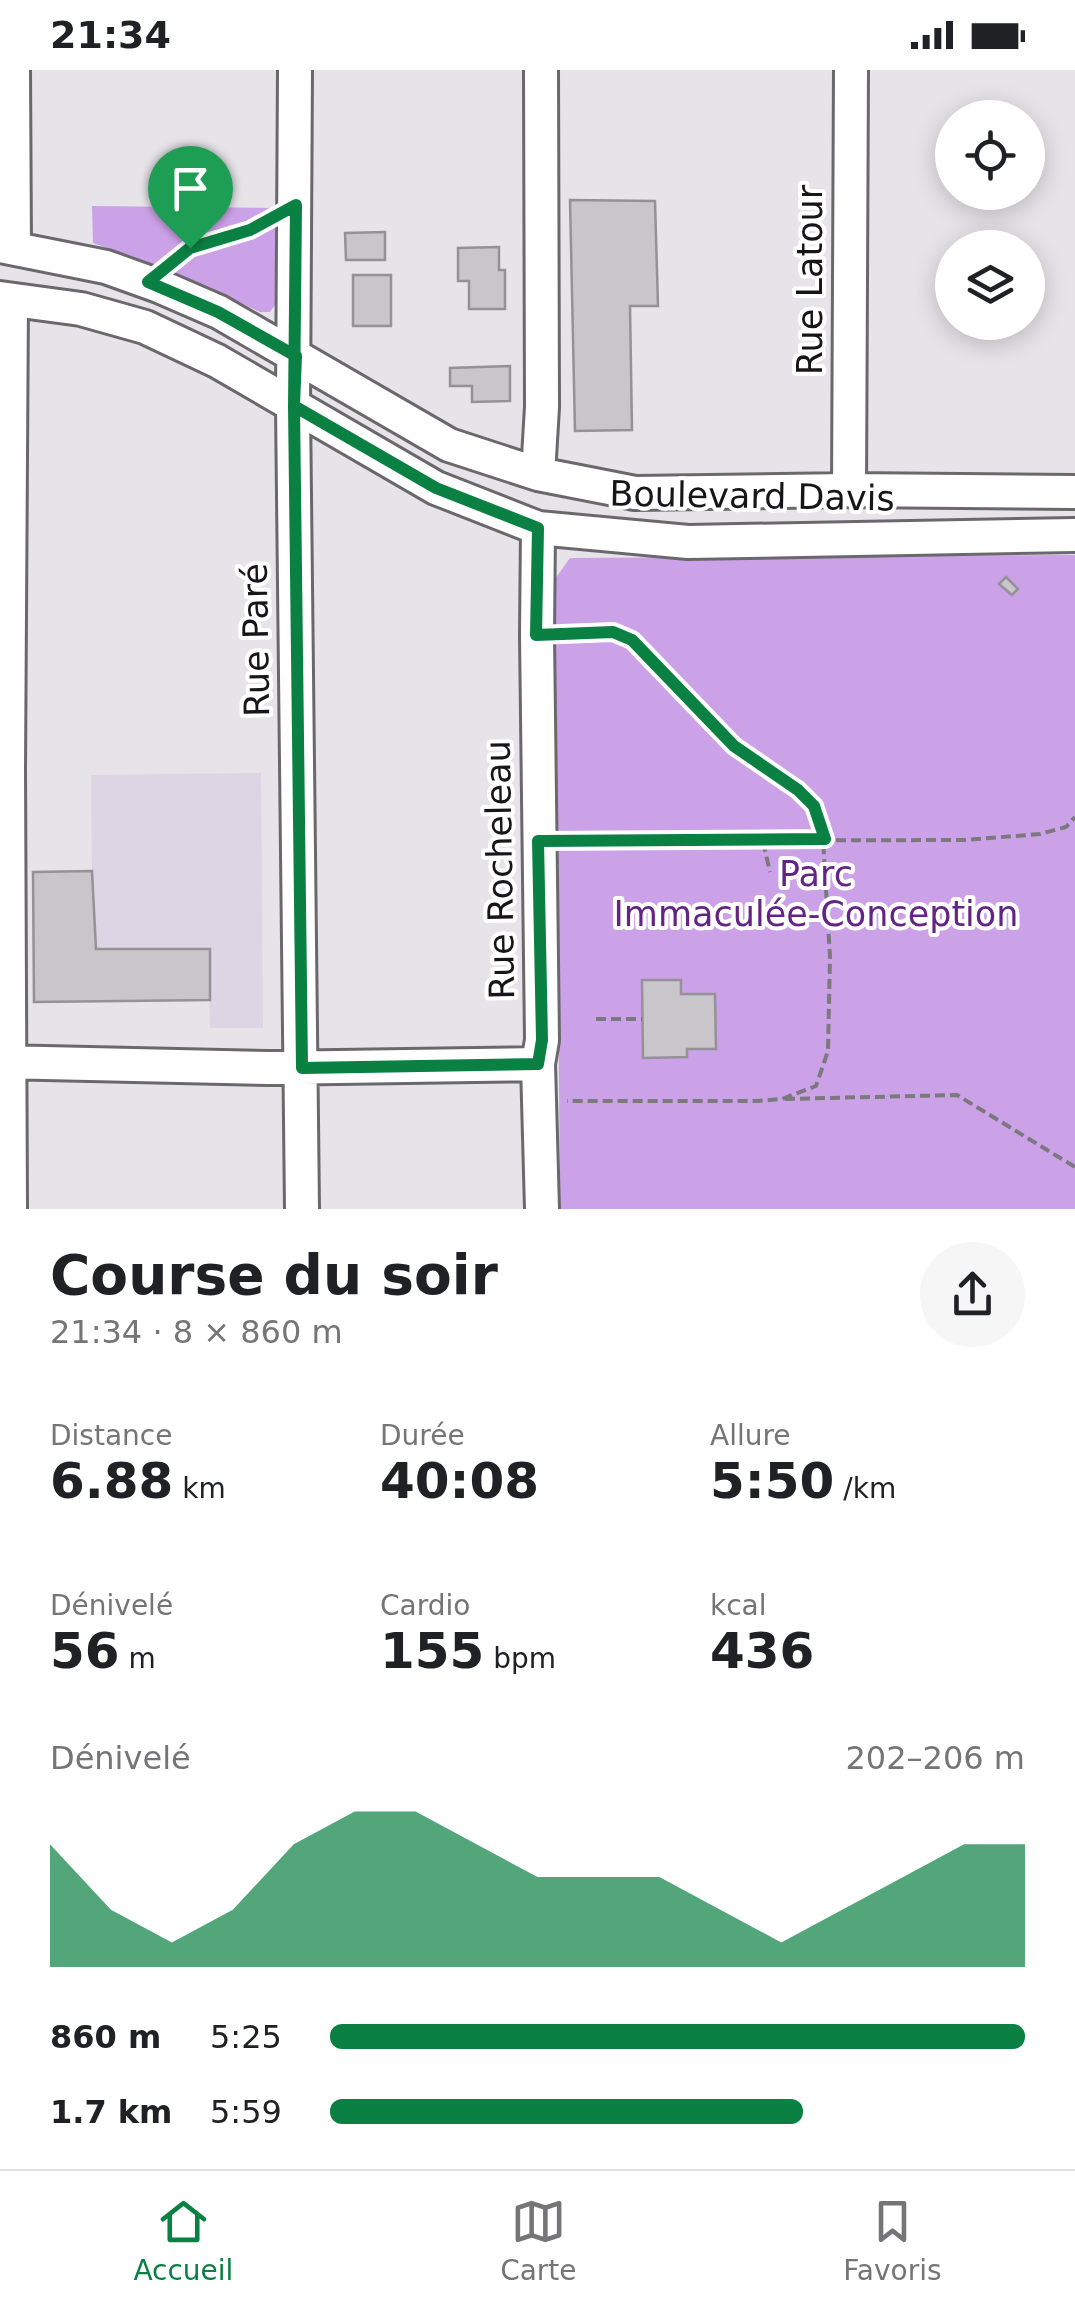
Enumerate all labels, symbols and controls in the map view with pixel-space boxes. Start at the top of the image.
text: 21:34 [50,13,171,57]
map controls [935,100,1045,340]
button: locate [935,100,1045,210]
pin [148,146,233,249]
icon: arrive [163,161,218,216]
street label: Rue Latour [790,184,830,375]
button: layers [935,230,1045,340]
street label: Boulevard Davis [609,474,895,518]
street label: Rue Paré [235,563,277,717]
street label: Rue Rocheleau [478,740,522,1000]
park label: Parc Immaculée-Conception [614,854,1018,934]
button: share [920,1242,1025,1347]
text: Course du soir [50,1243,498,1307]
text: 21:34 · 8 × 860 m [50,1313,343,1351]
text: Distance [50,1419,172,1452]
text: Durée [380,1419,465,1452]
text: Allure [710,1419,791,1452]
text: 6.88 [50,1452,173,1510]
text: 40:08 [380,1452,539,1510]
text: 5:50 [710,1452,834,1510]
text: km [173,1472,226,1505]
text: /km [834,1472,896,1505]
text: Dénivelé [50,1589,173,1622]
text: Cardio [380,1589,470,1622]
text: kcal [710,1589,767,1622]
text: 56 [50,1622,120,1680]
text: 155 [380,1622,484,1680]
text: 436 [710,1622,814,1680]
text: m [120,1642,156,1675]
text: bpm [484,1642,556,1675]
text: Dénivelé [50,1739,191,1777]
text: 202–206 m [846,1739,1025,1777]
text: 860 m [50,2018,161,2056]
text: 5:25 [210,2018,282,2056]
text: 1.7 km [50,2093,172,2131]
text: 5:59 [210,2093,282,2131]
tab: Accueil [133,2194,233,2287]
tab: Carte [500,2194,577,2287]
tab: Favoris [843,2194,942,2287]

